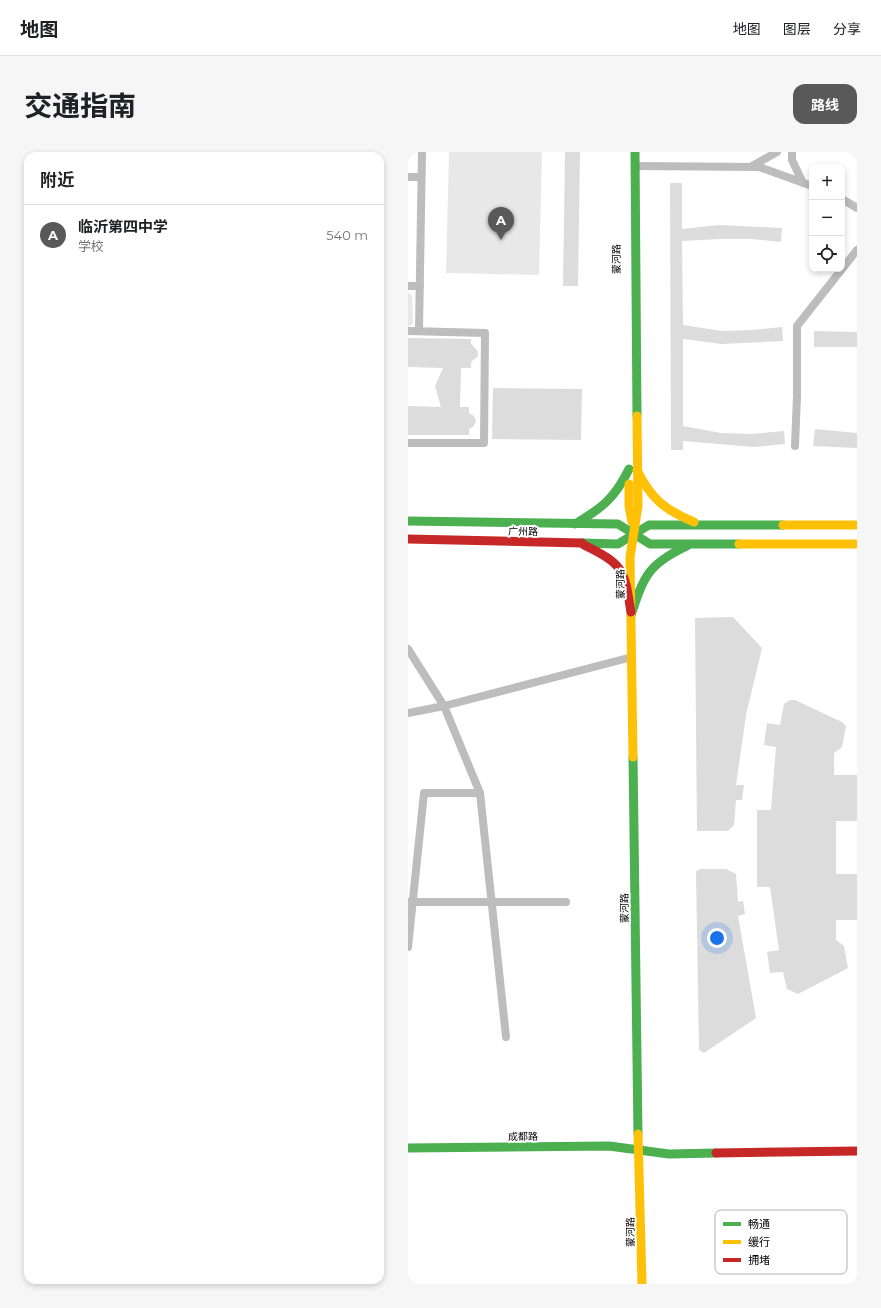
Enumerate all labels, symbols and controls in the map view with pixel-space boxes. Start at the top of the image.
text: 地图 [20,18,58,41]
text: 地图 [733,20,761,38]
text: 图层 [783,20,811,38]
text: 分享 [833,20,861,38]
button: 路线 [793,84,857,124]
text: 交通指南 [24,89,136,123]
map controls [809,164,845,272]
button: + [809,164,845,200]
text: 附近 [40,170,74,190]
button: − [809,200,845,236]
pin: A [488,207,514,240]
text: 临沂第四中学 [78,217,168,236]
text: A [48,227,58,243]
text: 540 m [326,227,368,243]
button: locate [809,236,845,272]
text: 学校 [78,238,104,254]
street label: 蒙河路 [610,244,623,274]
street label: 广州路 [508,525,538,538]
street label: 蒙河路 [614,569,627,599]
street label: 蒙河路 [618,893,631,923]
your location [707,928,727,948]
street label: 成都路 [508,1130,538,1143]
legend [715,1210,847,1274]
street label: 蒙河路 [624,1217,637,1247]
text: 畅通 [748,1217,770,1231]
text: 缓行 [748,1235,770,1249]
text: 拥堵 [748,1253,770,1267]

